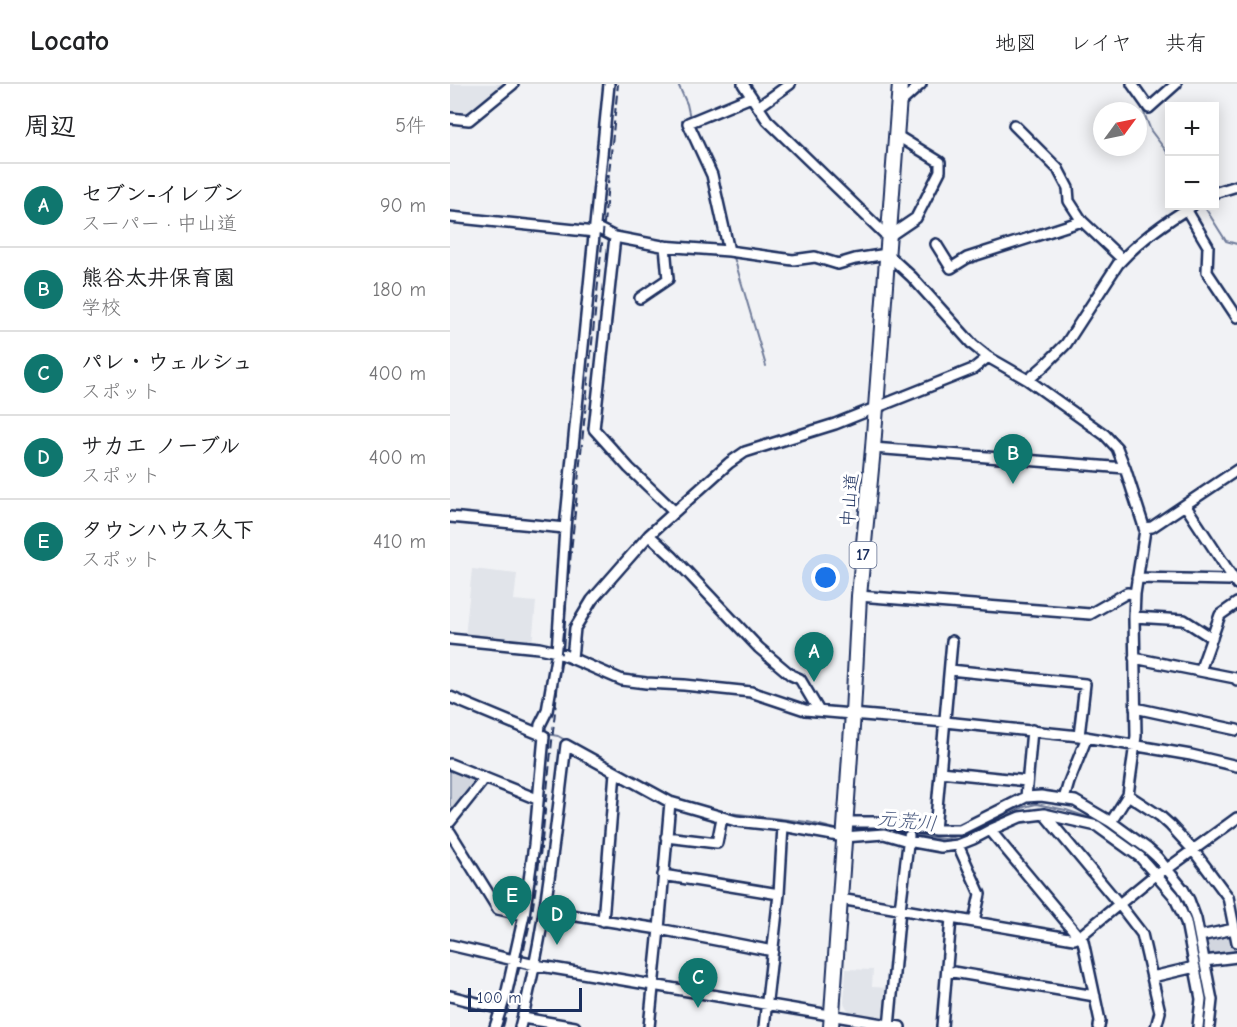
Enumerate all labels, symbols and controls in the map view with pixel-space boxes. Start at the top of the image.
text: Locato [30,25,109,57]
text: 地図 [995,31,1037,55]
text: レイヤ [1070,31,1132,55]
text: 共有 [1165,31,1207,55]
north arrow [1093,102,1147,156]
map controls [1165,102,1219,210]
button: + [1165,102,1219,156]
text: 周辺 [24,112,76,142]
text: 5件 [395,114,426,137]
button: − [1165,156,1219,210]
text: セブン-イレブン [81,181,244,207]
text: A [38,194,49,217]
text: 90 m [380,194,426,217]
text: スーパー · 中山道 [81,212,237,235]
text: 熊谷太井保育園 [81,265,235,291]
text: B [37,278,50,301]
text: 180 m [372,278,426,301]
text: 学校 [81,296,121,319]
text: パレ・ウェルシュ [81,349,253,375]
text: C [37,362,50,385]
text: 400 m [369,362,426,385]
text: スポット [81,380,161,403]
text: サカエ ノーブル [81,433,241,459]
pin: B [994,434,1032,484]
text: D [37,446,50,469]
text: 400 m [369,446,426,469]
text: スポット [81,464,161,487]
street label: 中山道 [837,472,863,528]
text: タウンハウス久下 [81,517,255,543]
text: E [38,530,49,553]
text: 410 m [373,530,426,553]
road number: 17 [850,542,876,568]
text: スポット [81,548,161,571]
your location [811,563,840,592]
pin: A [794,632,834,682]
water label: 元荒川 [876,806,938,836]
pin: E [492,876,532,926]
pin: D [538,896,576,945]
pin: C [678,958,718,1008]
scale bar [468,985,582,1012]
text: 100 m [477,989,521,1007]

